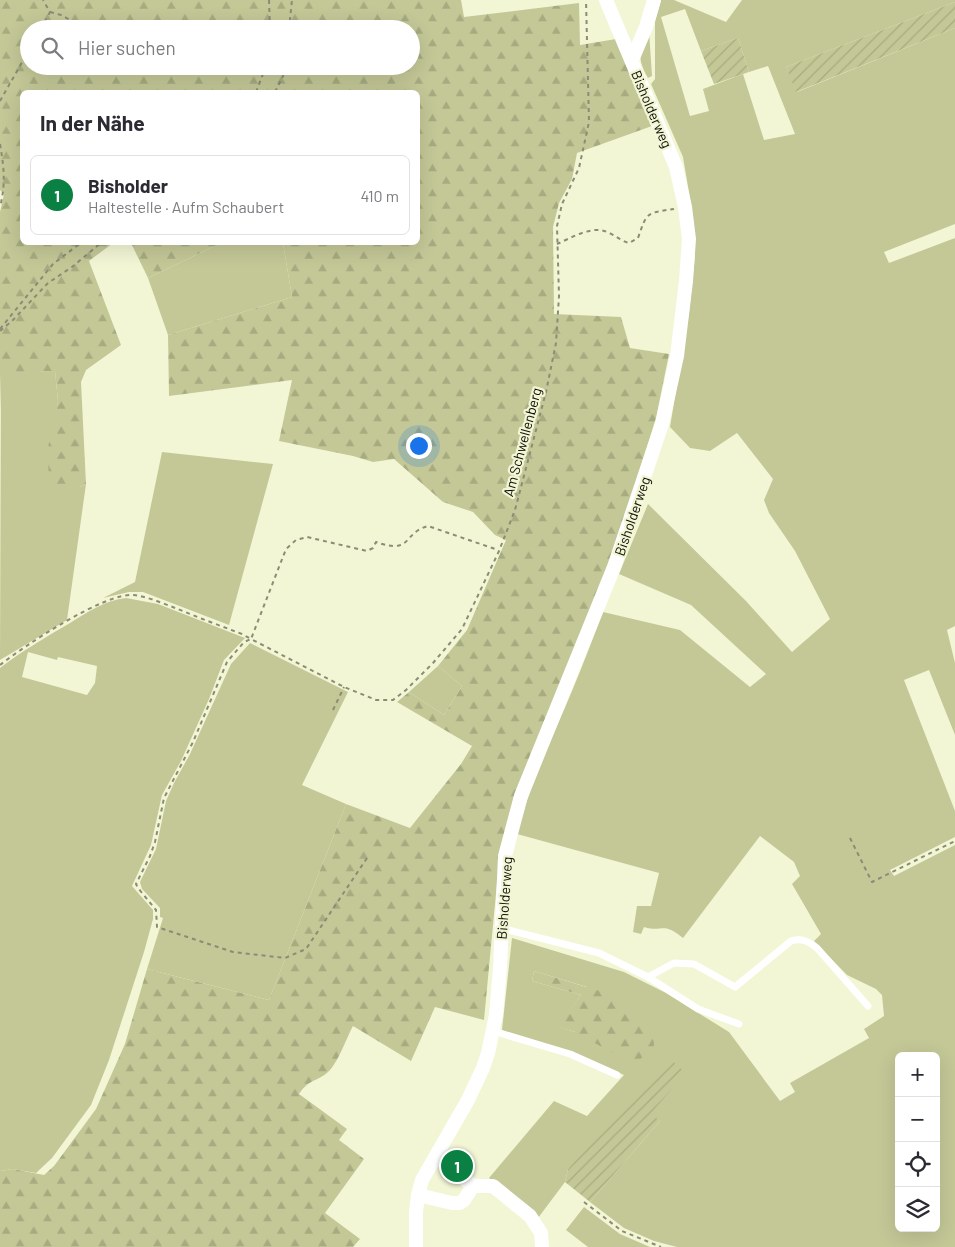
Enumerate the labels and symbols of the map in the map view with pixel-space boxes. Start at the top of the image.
street label: Bisholderweg [628,68,676,150]
street label: Am Schwellenberg [499,386,545,498]
your location [406,433,432,459]
street label: Bisholderweg [610,474,654,558]
street label: Bisholderweg [493,856,515,940]
pin: 1 [441,1147,473,1185]

